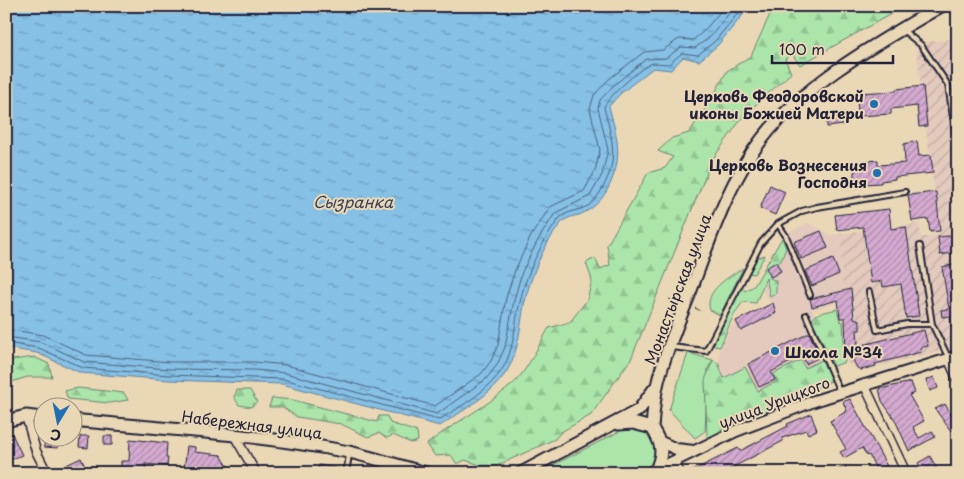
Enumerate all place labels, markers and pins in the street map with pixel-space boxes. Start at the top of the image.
place label: Церковь Феодоровской иконы Божией Матери [684,84,864,124]
marker: Церковь Феодоровской иконы Божией Матери [868,98,880,110]
place label: Церковь Вознесения Господня [709,153,867,193]
marker: Церковь Вознесения Господня [871,167,883,179]
place label: Школа №34 [785,340,882,363]
marker: Школа №34 [769,345,781,357]

